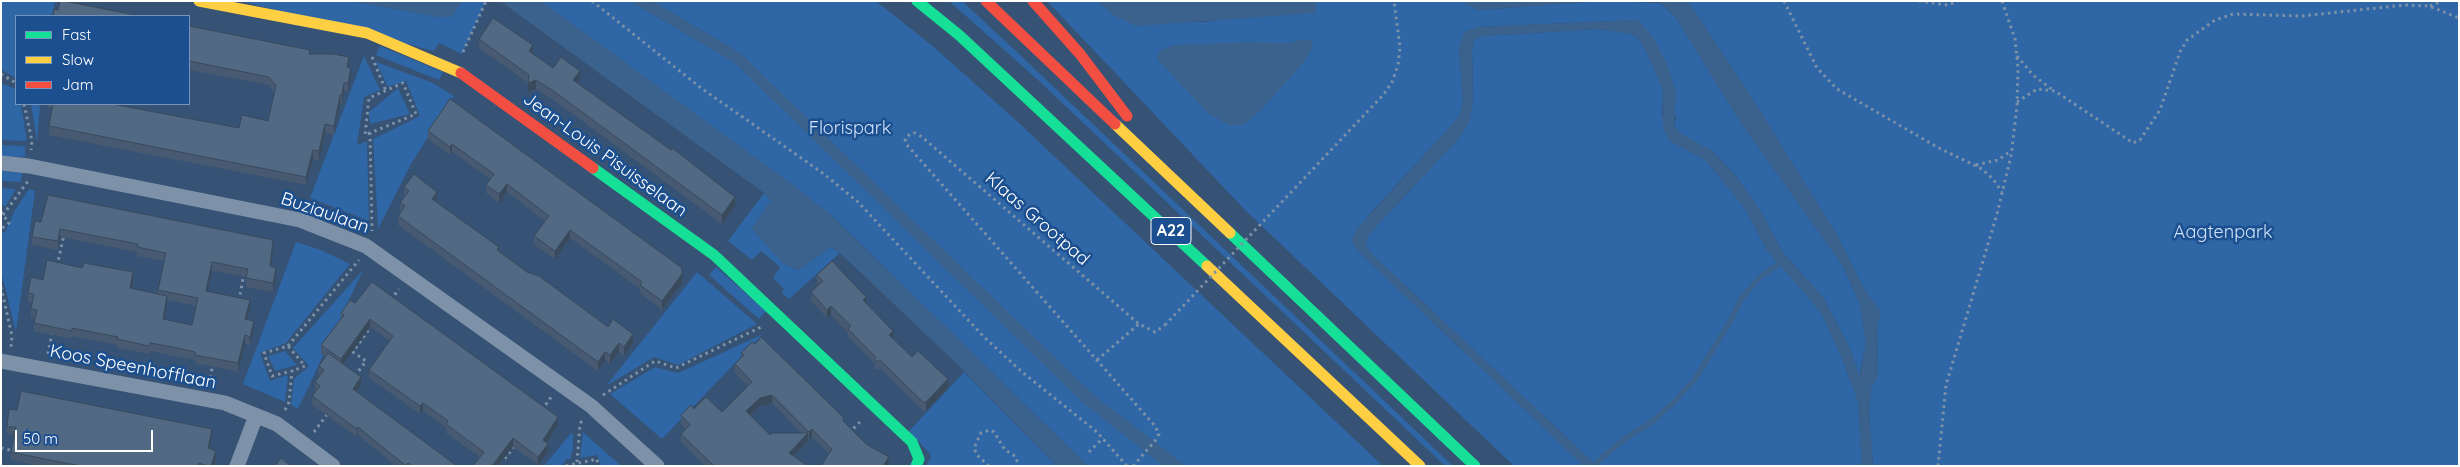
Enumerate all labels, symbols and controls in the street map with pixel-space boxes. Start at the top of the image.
legend [15,15,190,105]
text: Fast [62,25,91,44]
text: Slow [62,50,94,69]
text: Jam [62,75,93,94]
street label: Jean-Louis Pisuisselaan [519,88,691,222]
park label: Florispark [809,118,891,140]
street label: Klaas Grootpad [980,168,1094,270]
street label: Buziaulaan [278,188,372,238]
road number: A22 [1151,218,1191,245]
park label: Aagtenpark [2173,222,2273,244]
street label: Koos Speenhofflaan [48,340,218,394]
scale bar [18,420,155,452]
text: 50 m [23,429,58,448]

